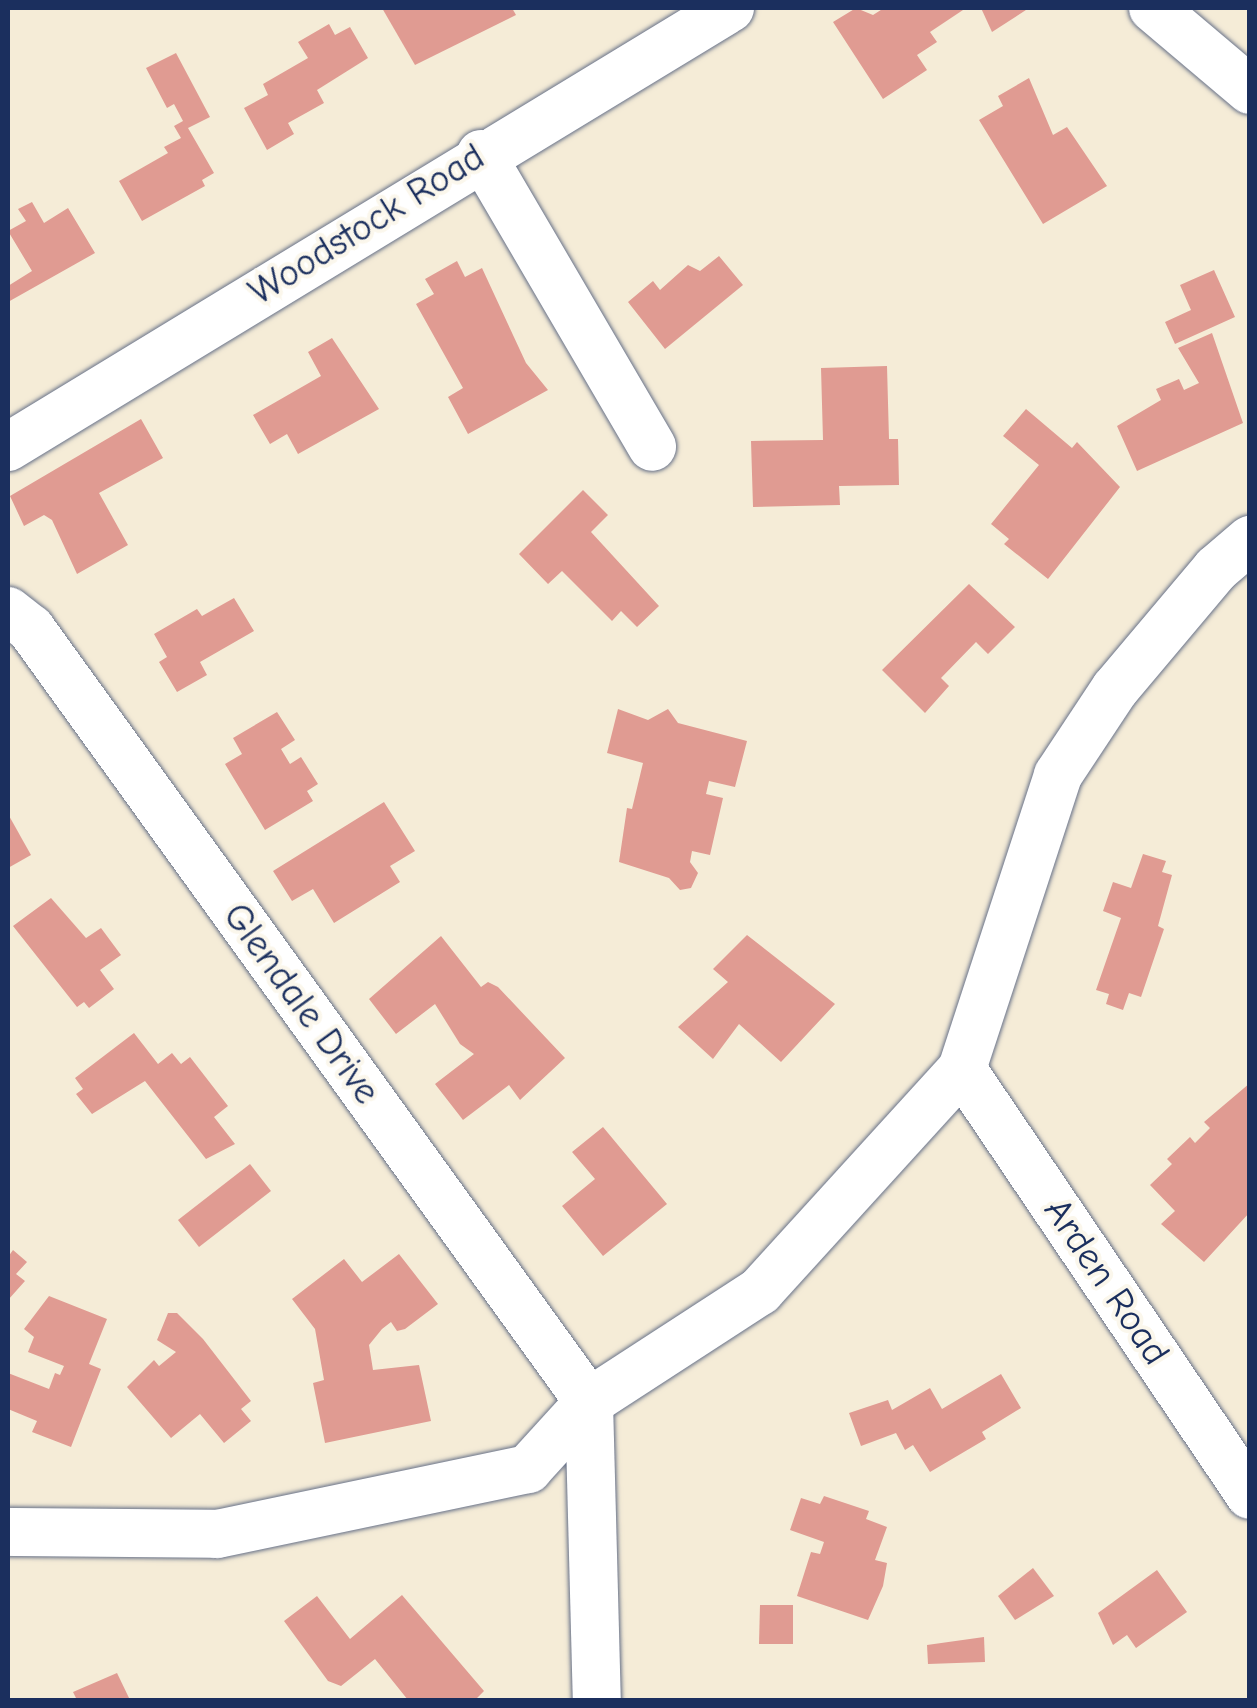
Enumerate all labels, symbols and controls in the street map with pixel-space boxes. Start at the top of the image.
street label: Woodstock Road [241,134,493,316]
street label: Glendale Drive [213,895,389,1113]
street label: Arden Road [1034,1190,1178,1374]

